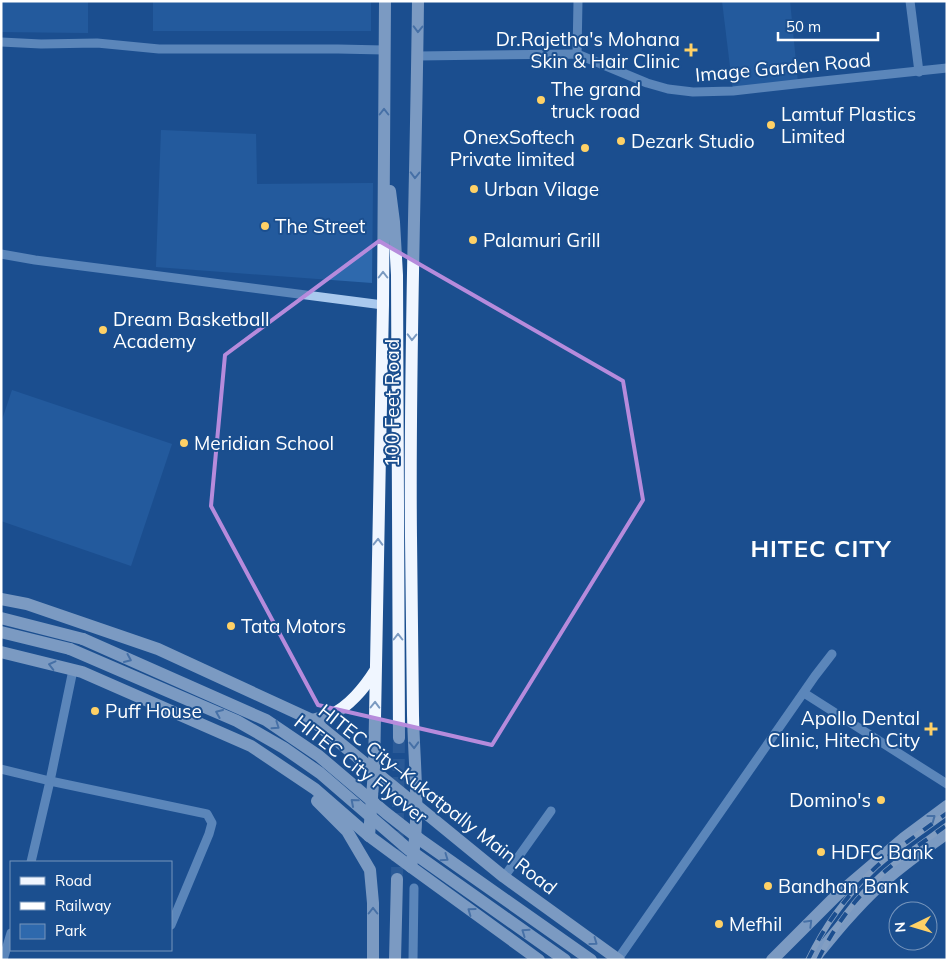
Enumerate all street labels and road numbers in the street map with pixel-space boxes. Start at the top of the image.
street label: Image Garden Road [694,47,872,87]
street label: 100 Feet Road [380,339,404,467]
street label: HITEC City–Kukatpally Main Road [314,698,562,900]
street label: HITEC City Flyover [290,710,432,829]

